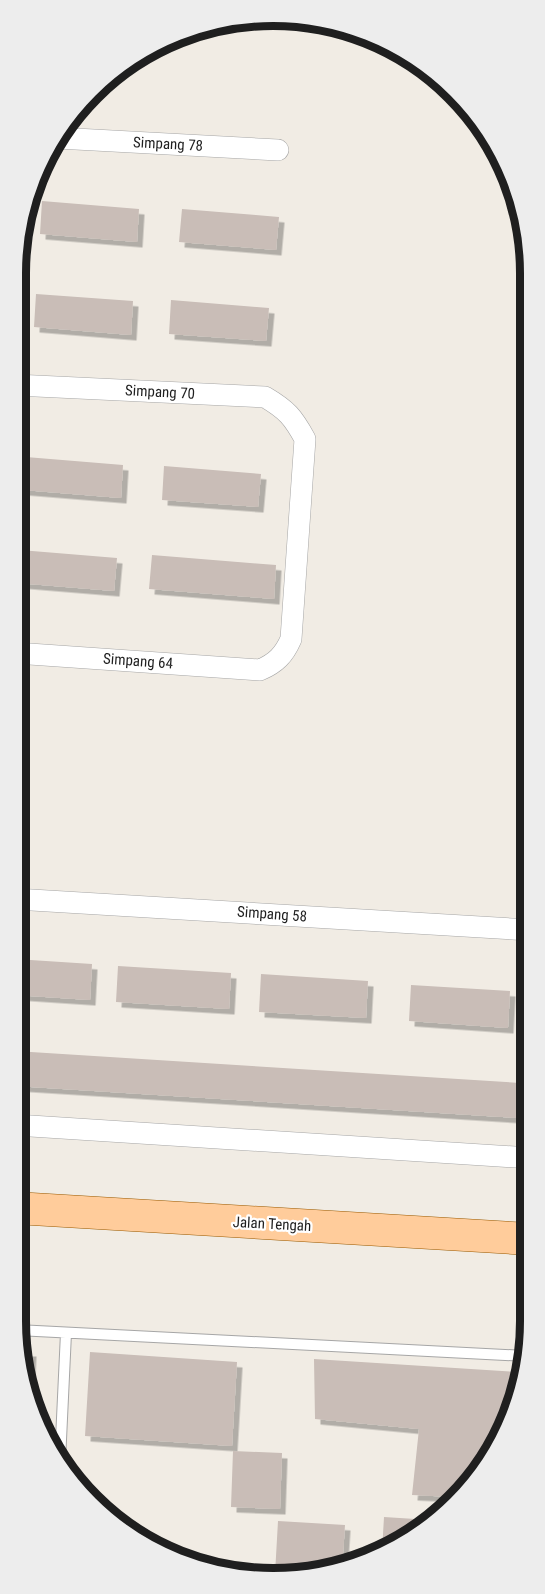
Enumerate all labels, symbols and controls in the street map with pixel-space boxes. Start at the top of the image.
street label: Simpang 78 [133,133,203,155]
street label: Simpang 70 [125,381,195,403]
street label: Simpang 64 [102,650,174,672]
street label: Simpang 58 [236,903,308,925]
street label: Jalan Tengah [232,1213,312,1235]

